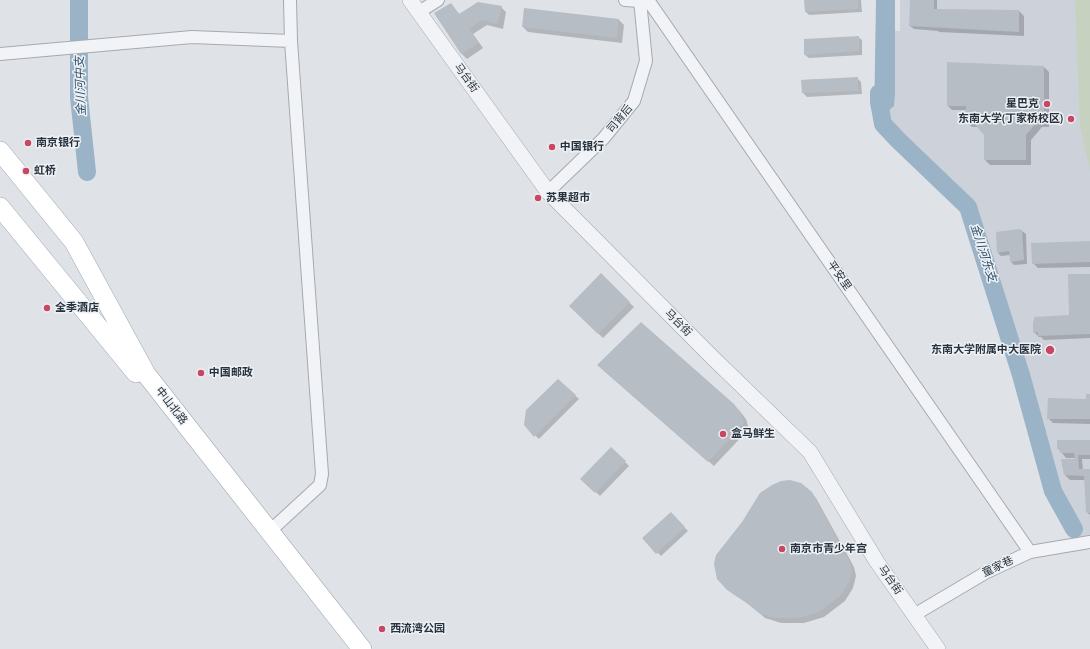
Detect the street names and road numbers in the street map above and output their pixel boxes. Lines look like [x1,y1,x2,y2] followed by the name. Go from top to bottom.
[451,61,481,95] street label: 马台街
[604,102,636,136] street label: 司背后
[824,259,854,293] street label: 平安里
[662,307,694,339] street label: 马台街
[152,385,190,427] street label: 中山北路
[980,554,1016,580] street label: 童家巷
[875,563,905,597] street label: 马台街

